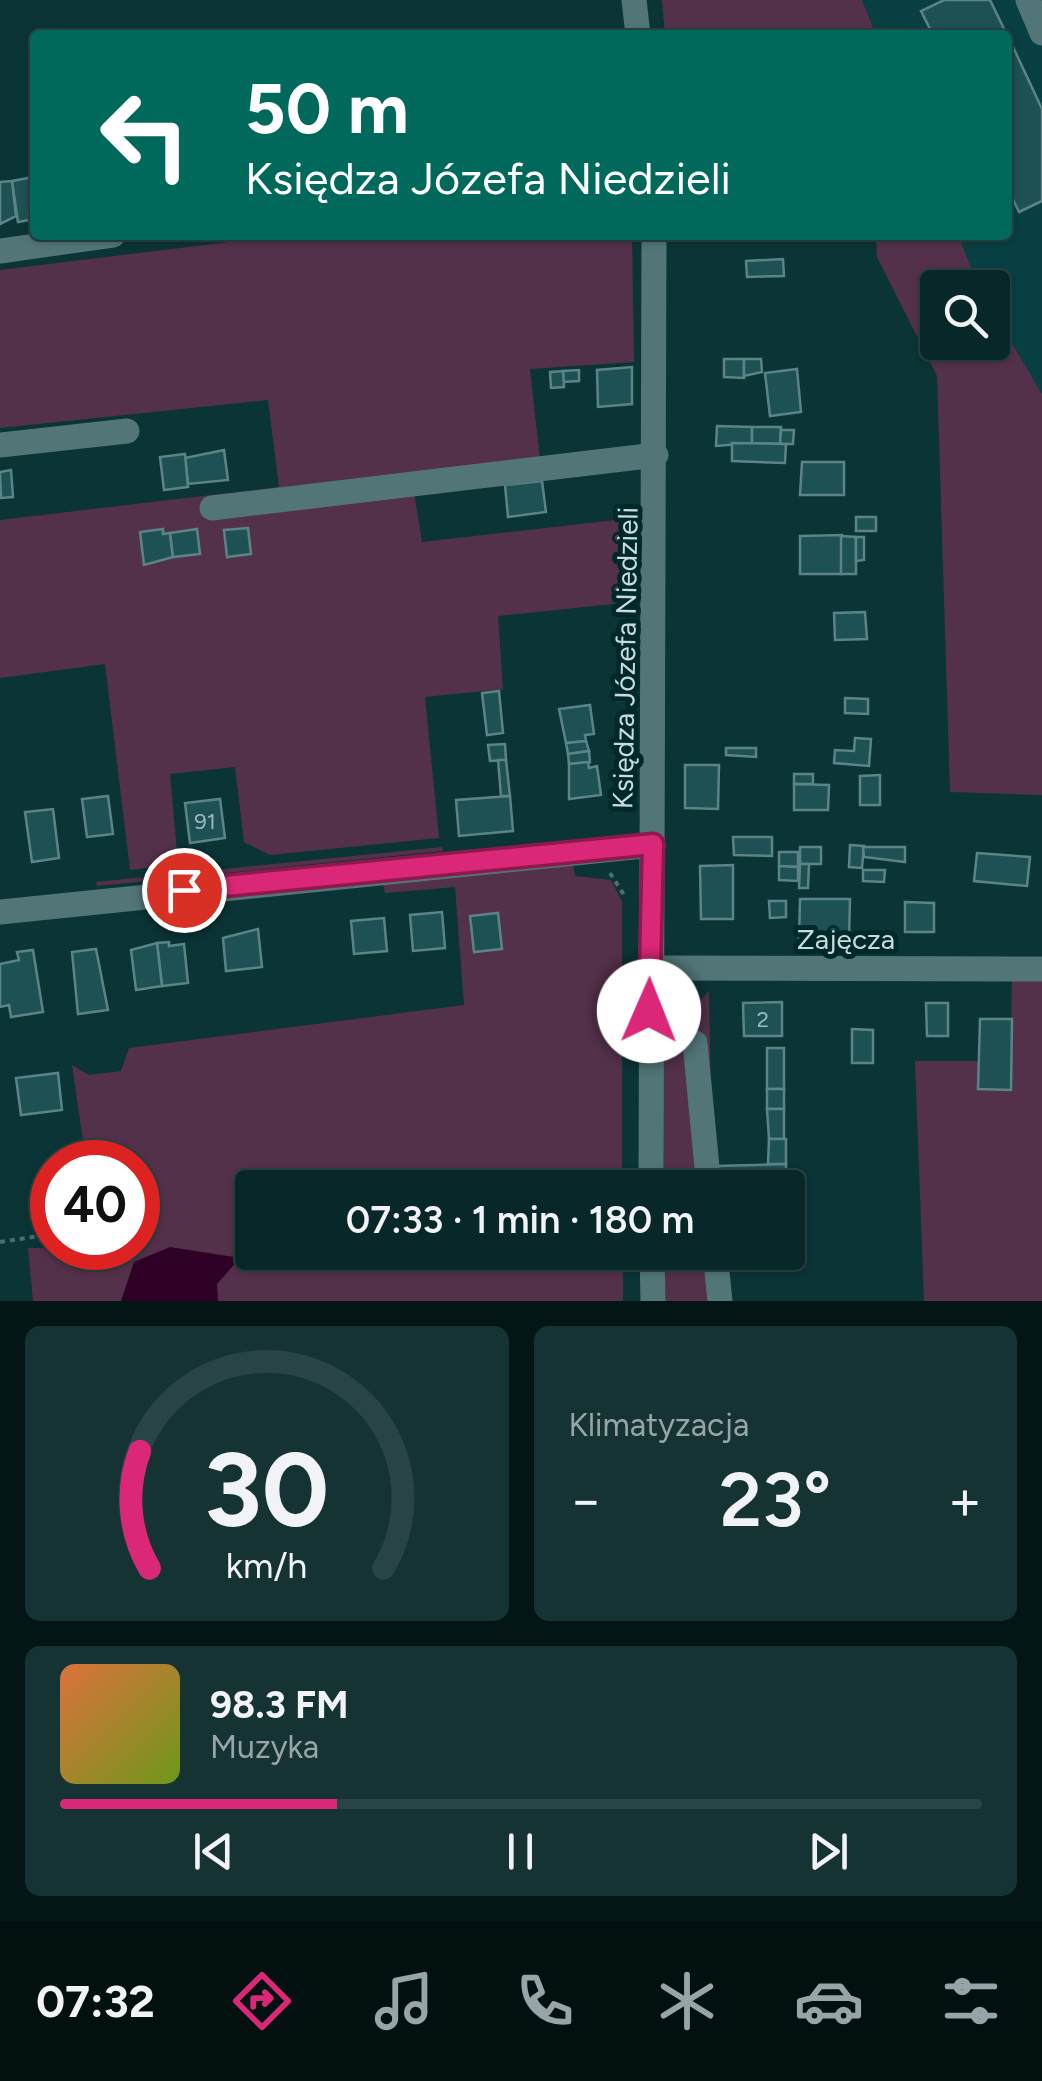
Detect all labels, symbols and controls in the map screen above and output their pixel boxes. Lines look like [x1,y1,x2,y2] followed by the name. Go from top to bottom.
[245,66,409,151] text: 50 m
[80,70,210,200] icon: left
[245,151,731,205] text: Księdza Józefa Niedzieli
[920,270,1010,360] map controls
[920,270,1010,360] button: search
[605,507,645,809] street label: Księdza Józefa Niedzieli
[194,808,216,835] house number: 91
[142,848,227,933] pin
[157,863,212,918] icon: arrive
[797,922,895,956] street label: Zajęcza
[597,959,701,1063] position arrow
[757,1006,769,1033] house number: 2
[30,1140,160,1270] speed limit sign: 40
[346,1197,694,1243] text: 07:33 · 1 min · 180 m
[569,1406,749,1444] text: Klimatyzacja
[204,1427,329,1552] text: 30
[719,1455,831,1545] text: 23°
[569,1467,603,1533] text: −
[948,1467,982,1533] text: +
[226,1544,308,1587] text: km/h
[210,1682,349,1728] text: 98.3 FM
[210,1728,319,1766] text: Muzyka
[186,1824,241,1879] icon: previous
[493,1824,548,1879] icon: pause
[801,1824,856,1879] icon: next
[227,1966,297,2036] icon: directions
[369,1966,439,2036] icon: music
[510,1966,580,2036] icon: phone
[652,1966,722,2036] icon: climate
[794,1966,864,2036] icon: car
[936,1966,1006,2036] icon: filters
[36,1974,155,2028] text: 07:32

